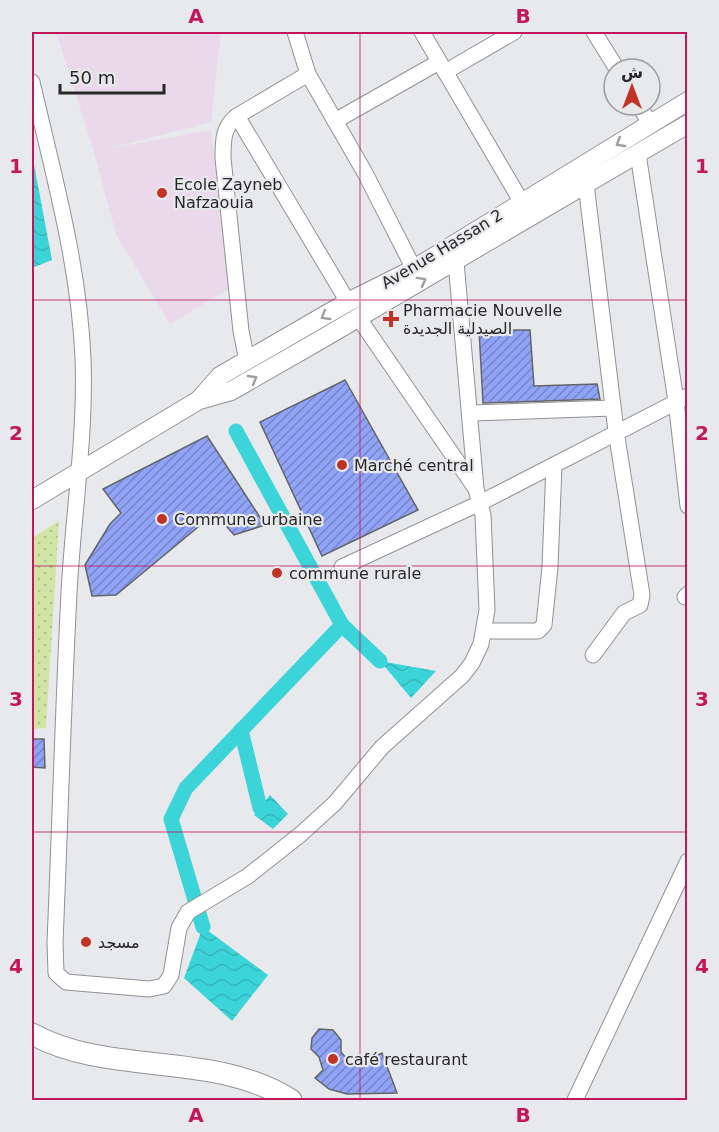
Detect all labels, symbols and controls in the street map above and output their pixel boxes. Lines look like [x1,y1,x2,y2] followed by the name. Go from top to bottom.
[188,4,204,28] text: A
[515,4,531,28] text: B
[60,57,164,95] scale bar
[602,57,662,117] north arrow
[621,63,643,82] text: ش
[69,67,115,88] text: 50 m
[616,135,626,147] one-way arrow
[9,154,23,178] text: 1
[695,154,709,178] text: 1
[174,175,282,212] place label: Ecole Zayneb Nafzaouia
[155,186,169,200] marker: Ecole Zayneb Nafzaouia
[378,205,506,293] street label: Avenue Hassan 2
[416,277,426,288] one-way arrow
[403,301,562,338] place label: Pharmacie Nouvelle الصيدلية الجديدة
[321,308,331,320] one-way arrow
[384,312,398,326] marker: Pharmacie Nouvelle الصيدلية الجديدة
[247,374,257,386] one-way arrow
[9,421,23,445] text: 2
[695,421,709,445] text: 2
[354,456,474,475] place label: Marché central
[335,458,349,472] marker: Marché central
[174,510,322,529] place label: Commune urbaine
[155,512,169,526] marker: Commune urbaine
[289,564,421,583] place label: commune rurale
[270,566,284,580] marker: commune rurale
[9,687,23,711] text: 3
[695,687,709,711] text: 3
[98,933,140,952] place label: مسجد
[79,935,93,949] marker: مسجد
[9,954,23,978] text: 4
[695,954,709,978] text: 4
[345,1050,468,1069] place label: café restaurant
[326,1052,340,1066] marker: café restaurant
[188,1103,204,1127] text: A
[515,1103,531,1127] text: B

